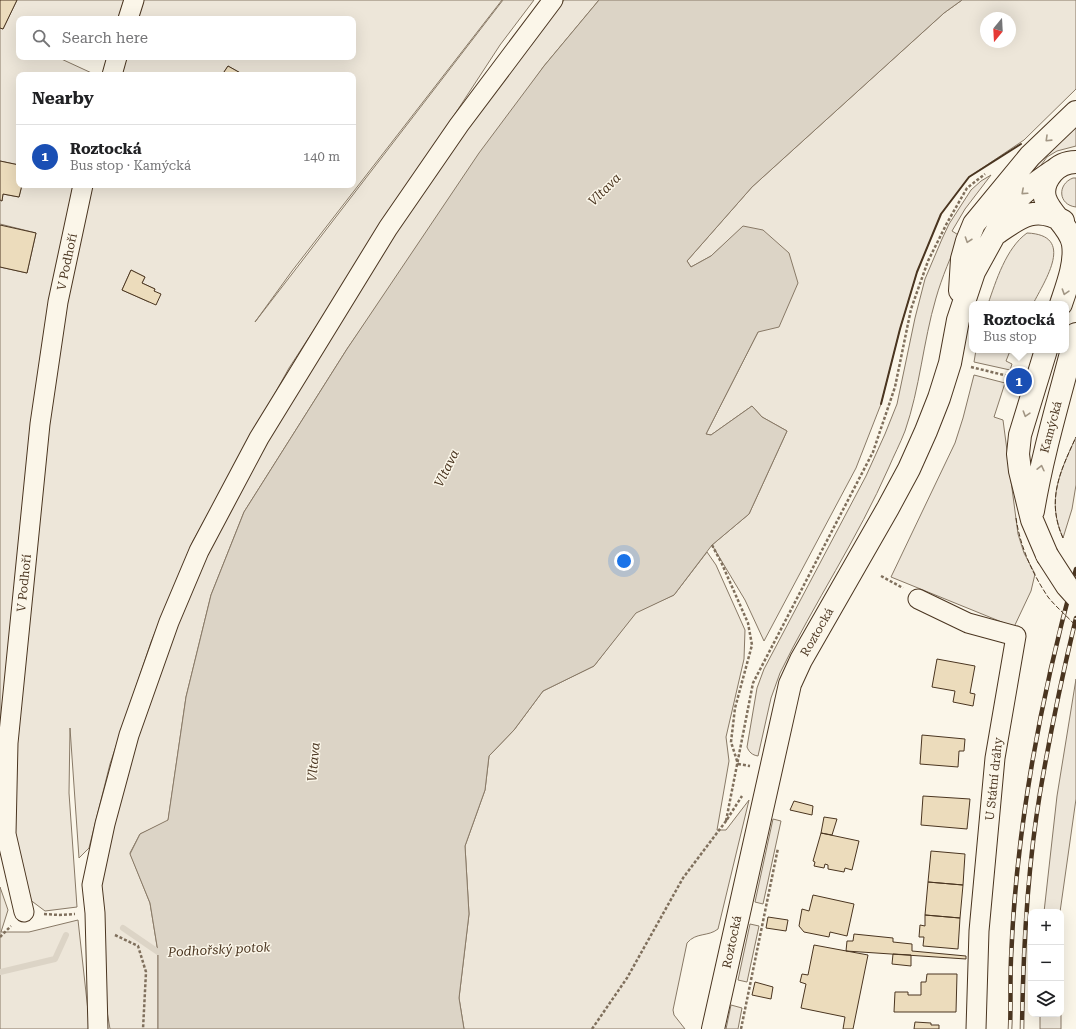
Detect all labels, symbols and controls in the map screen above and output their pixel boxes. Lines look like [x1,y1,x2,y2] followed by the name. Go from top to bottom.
[980,12,1016,48] north arrow
[16,16,356,60] search box
[30,27,52,49] icon: search
[62,29,148,47] text: Search here
[32,88,94,108] text: Nearby
[1045,134,1053,142] one-way arrow
[70,140,142,158] text: Roztocká
[41,149,49,164] text: 1
[303,149,340,164] text: 140 m
[70,158,191,173] text: Bus stop · Kamýcká
[585,170,624,209] water label: Vltava
[1021,187,1029,194] one-way arrow
[54,232,80,292] street label: V Podhoří
[964,237,972,244] one-way arrow
[1061,288,1070,295] one-way arrow
[969,301,1069,353] popup
[983,311,1055,329] text: Roztocká
[983,329,1037,344] text: Bus stop
[1006,366,1032,396] pin: 1
[1037,399,1065,454] street label: Kamýcká
[1022,410,1031,417] one-way arrow
[431,447,462,489] water label: Vltava
[1036,465,1044,471] one-way arrow
[614,551,634,571] your location
[14,553,34,612] street label: V Podhoří
[798,605,837,659] street label: Roztocká
[983,736,1005,821] street label: U Státní dráhy
[304,742,323,782] water label: Vltava
[1028,909,1064,1017] map controls
[1028,909,1064,945] button: +
[720,914,745,970] street label: Roztocká
[166,939,272,960] water label: Podhořský potok
[1028,945,1064,981] button: −
[1028,981,1064,1017] button: layers

